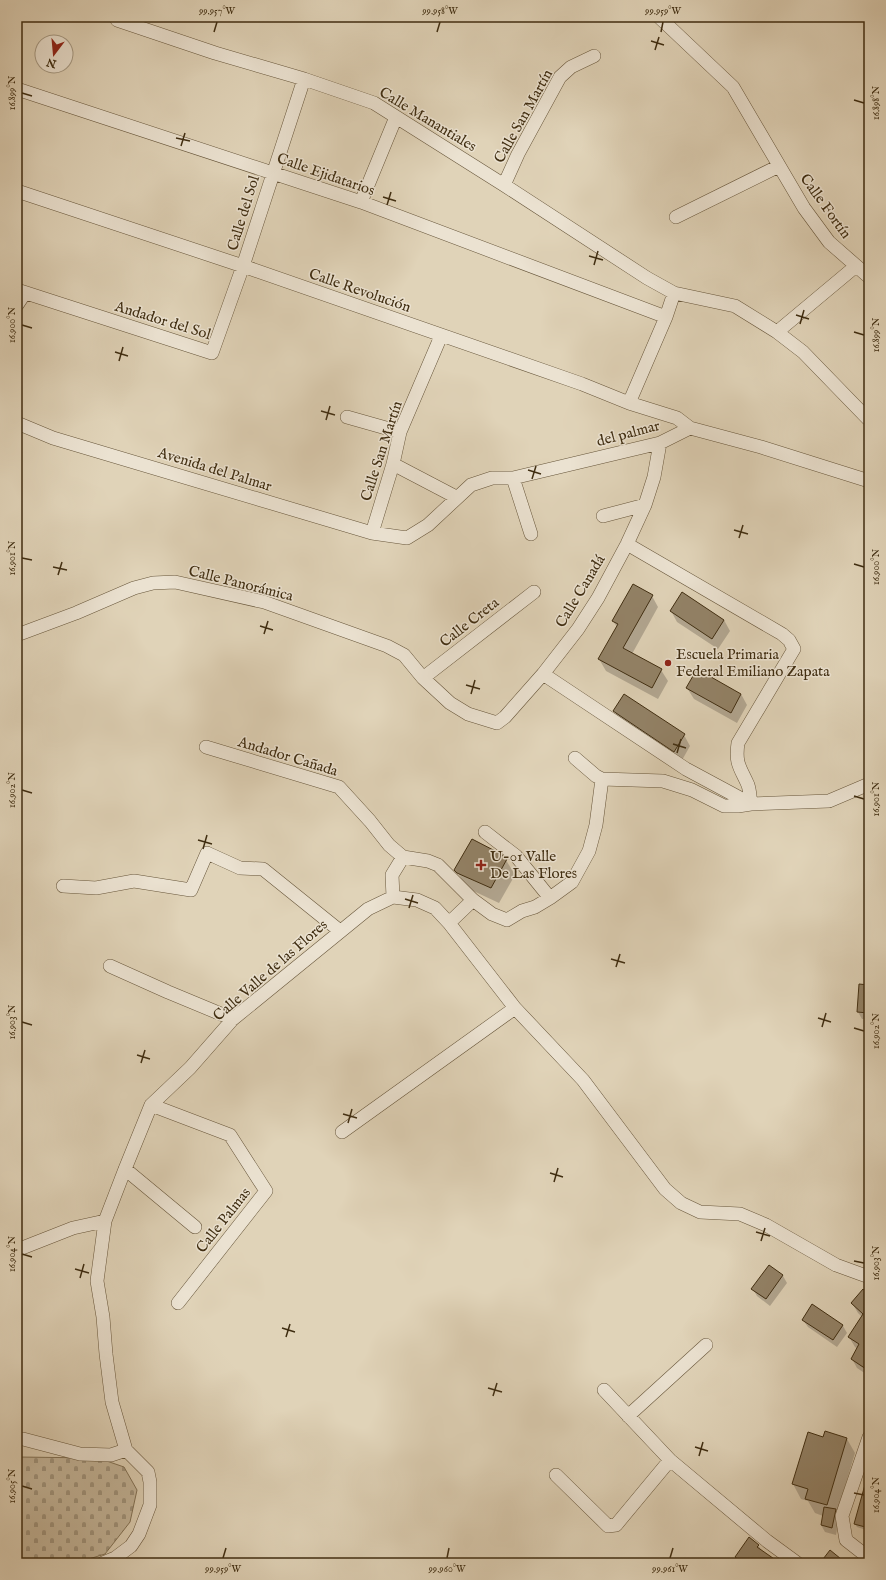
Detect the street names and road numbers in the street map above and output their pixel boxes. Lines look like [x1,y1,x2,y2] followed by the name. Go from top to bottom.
[490,66,557,166] street label: Calle San Martín
[376,83,480,156] street label: Calle Manantiales
[274,149,377,200] street label: Calle Ejidatarios
[796,170,856,242] street label: Calle Fortín
[223,172,264,253] street label: Calle del Sol
[306,264,413,317] street label: Calle Revolución
[112,297,214,344] street label: Andador del Sol
[356,399,407,504] street label: Calle San Martín
[594,416,662,451] street label: del palmar
[155,443,275,496] street label: Avenida del Palmar
[551,551,610,631] street label: Calle Canadá
[187,561,296,606] street label: Calle Panorámica
[436,593,503,651] street label: Calle Creta
[235,732,341,781] street label: Andador Cañada
[209,915,332,1025] street label: Calle Valle de las Flores
[192,1184,255,1257] street label: Calle Palmas

